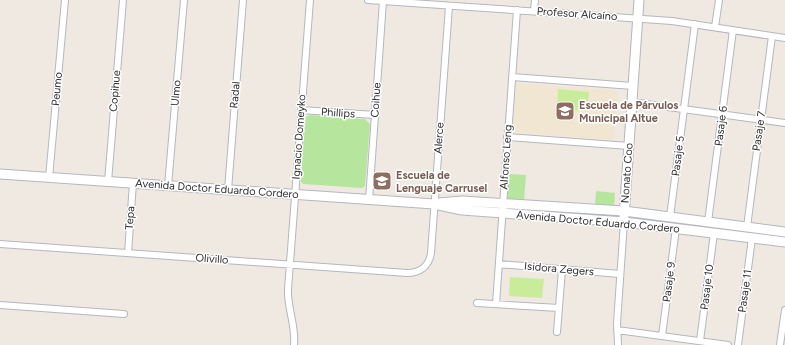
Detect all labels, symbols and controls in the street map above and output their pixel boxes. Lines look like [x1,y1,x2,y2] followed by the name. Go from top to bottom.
[536,5,618,23] street label: Profesor Alcaíno
[107,70,123,112] street label: Copihue
[49,71,65,107] street label: Peumo
[168,80,184,106] street label: Ulmo
[227,81,243,109] street label: Radal
[368,82,384,118] street label: Coihue
[290,94,308,180] street label: Ignacio Domeyko
[579,99,678,125] place label: Escuela de Párvulos Municipal Altue
[554,100,576,122] school or university icon: Escuela de Párvulos Municipal Altue
[321,105,355,121] street label: Phillips
[712,105,730,147] street label: Pasaje 6
[750,110,768,152] street label: Pasaje 7
[431,122,447,154] street label: Alerce
[497,124,515,190] street label: Alfonso Leng
[669,135,687,177] street label: Pasaje 5
[618,142,636,204] street label: Nonato Coo
[396,169,488,195] place label: Escuela de Lenguaje Carrusel
[371,170,393,192] school or university icon: Escuela de Lenguaje Carrusel
[135,177,299,201] street label: Avenida Doctor Eduardo Cordero
[123,206,137,230] street label: Tepa
[516,208,680,236] street label: Avenida Doctor Eduardo Cordero
[195,251,229,267] street label: Olivillo
[524,259,594,279] street label: Isidora Zegers
[660,261,678,303] street label: Pasaje 9
[698,263,716,311] street label: Pasaje 10
[736,269,754,313] street label: Pasaje 11

